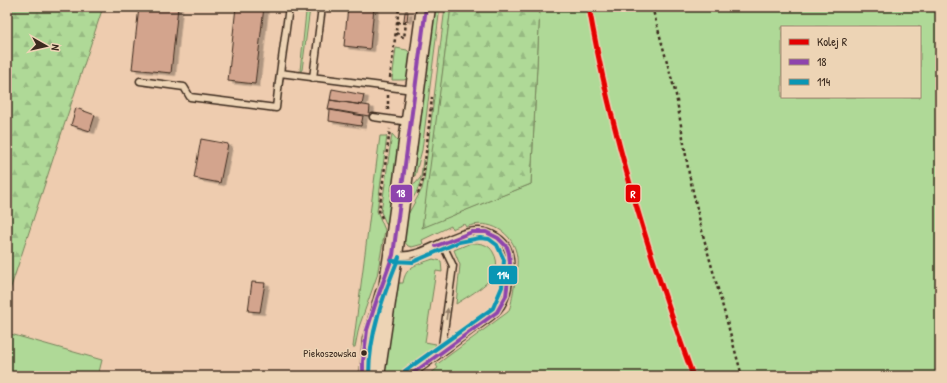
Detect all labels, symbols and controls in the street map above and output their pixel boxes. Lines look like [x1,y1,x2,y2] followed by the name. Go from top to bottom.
[26,26,66,66] north arrow
[781,26,921,98] legend
[817,33,848,50] text: Kolej R
[49,44,63,51] text: N
[817,53,827,70] text: 18
[817,73,831,90] text: 114
[390,184,413,203] line badge: 18
[625,184,641,203] line badge: R
[397,186,406,200] text: 18
[631,187,636,201] text: R
[488,265,518,285] line badge: 114
[497,268,509,282] text: 114
[444,308,450,320] one-way arrow
[303,346,357,360] place label: Piekoszowska
[359,348,369,358] marker: Piekoszowska

